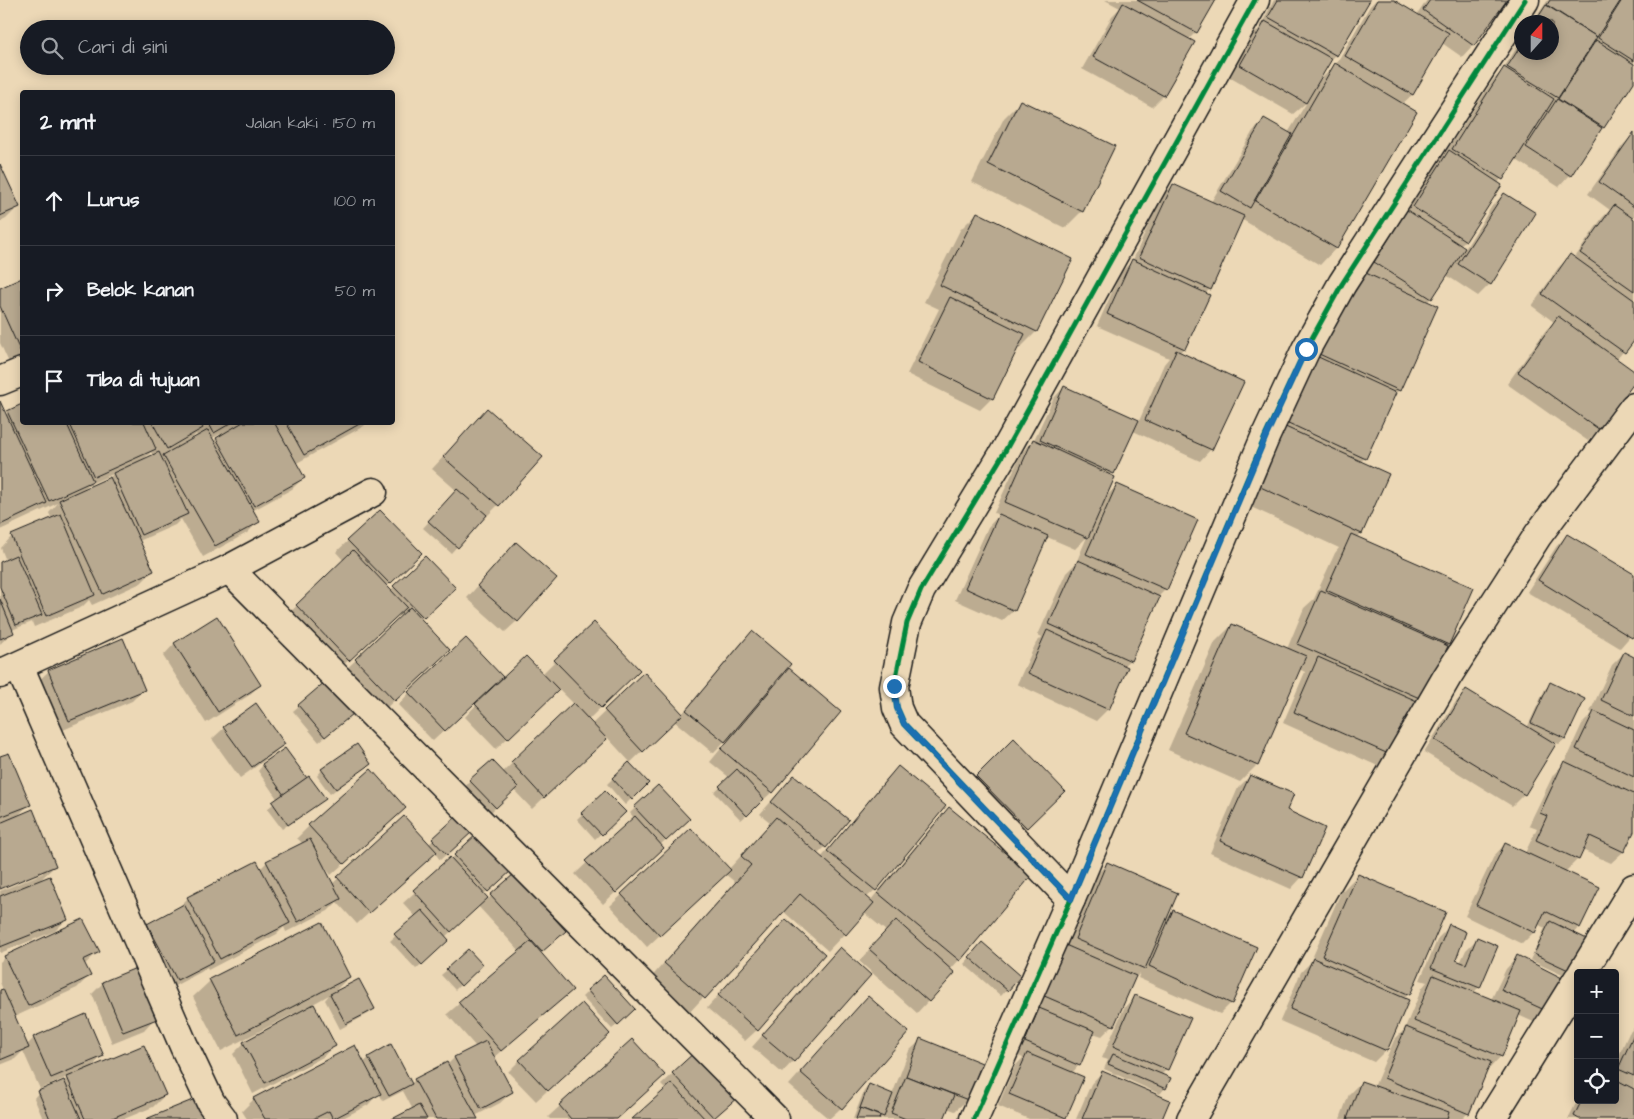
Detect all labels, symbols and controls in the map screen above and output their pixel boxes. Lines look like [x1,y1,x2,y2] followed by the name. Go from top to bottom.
[1514,15,1559,60] north arrow
[20,20,395,75] search box
[38,34,66,62] icon: search
[78,34,167,61] text: Cari di sini
[40,108,96,137] text: 2 mnt
[246,112,375,134] text: Jalan kaki · 150 m
[40,187,68,215] icon: ahead
[87,187,139,214] text: Lurus
[334,190,375,212] text: 100 m
[40,277,68,305] icon: right
[87,277,194,304] text: Belok kanan
[335,280,375,302] text: 50 m
[1295,338,1318,361] route start
[40,367,68,395] icon: arrive
[87,367,199,394] text: Tiba di tujuan
[883,675,906,698] route end
[1574,969,1619,1104] map controls
[1574,969,1619,1014] button: +
[1574,1014,1619,1059] button: −
[1574,1059,1619,1104] button: locate

